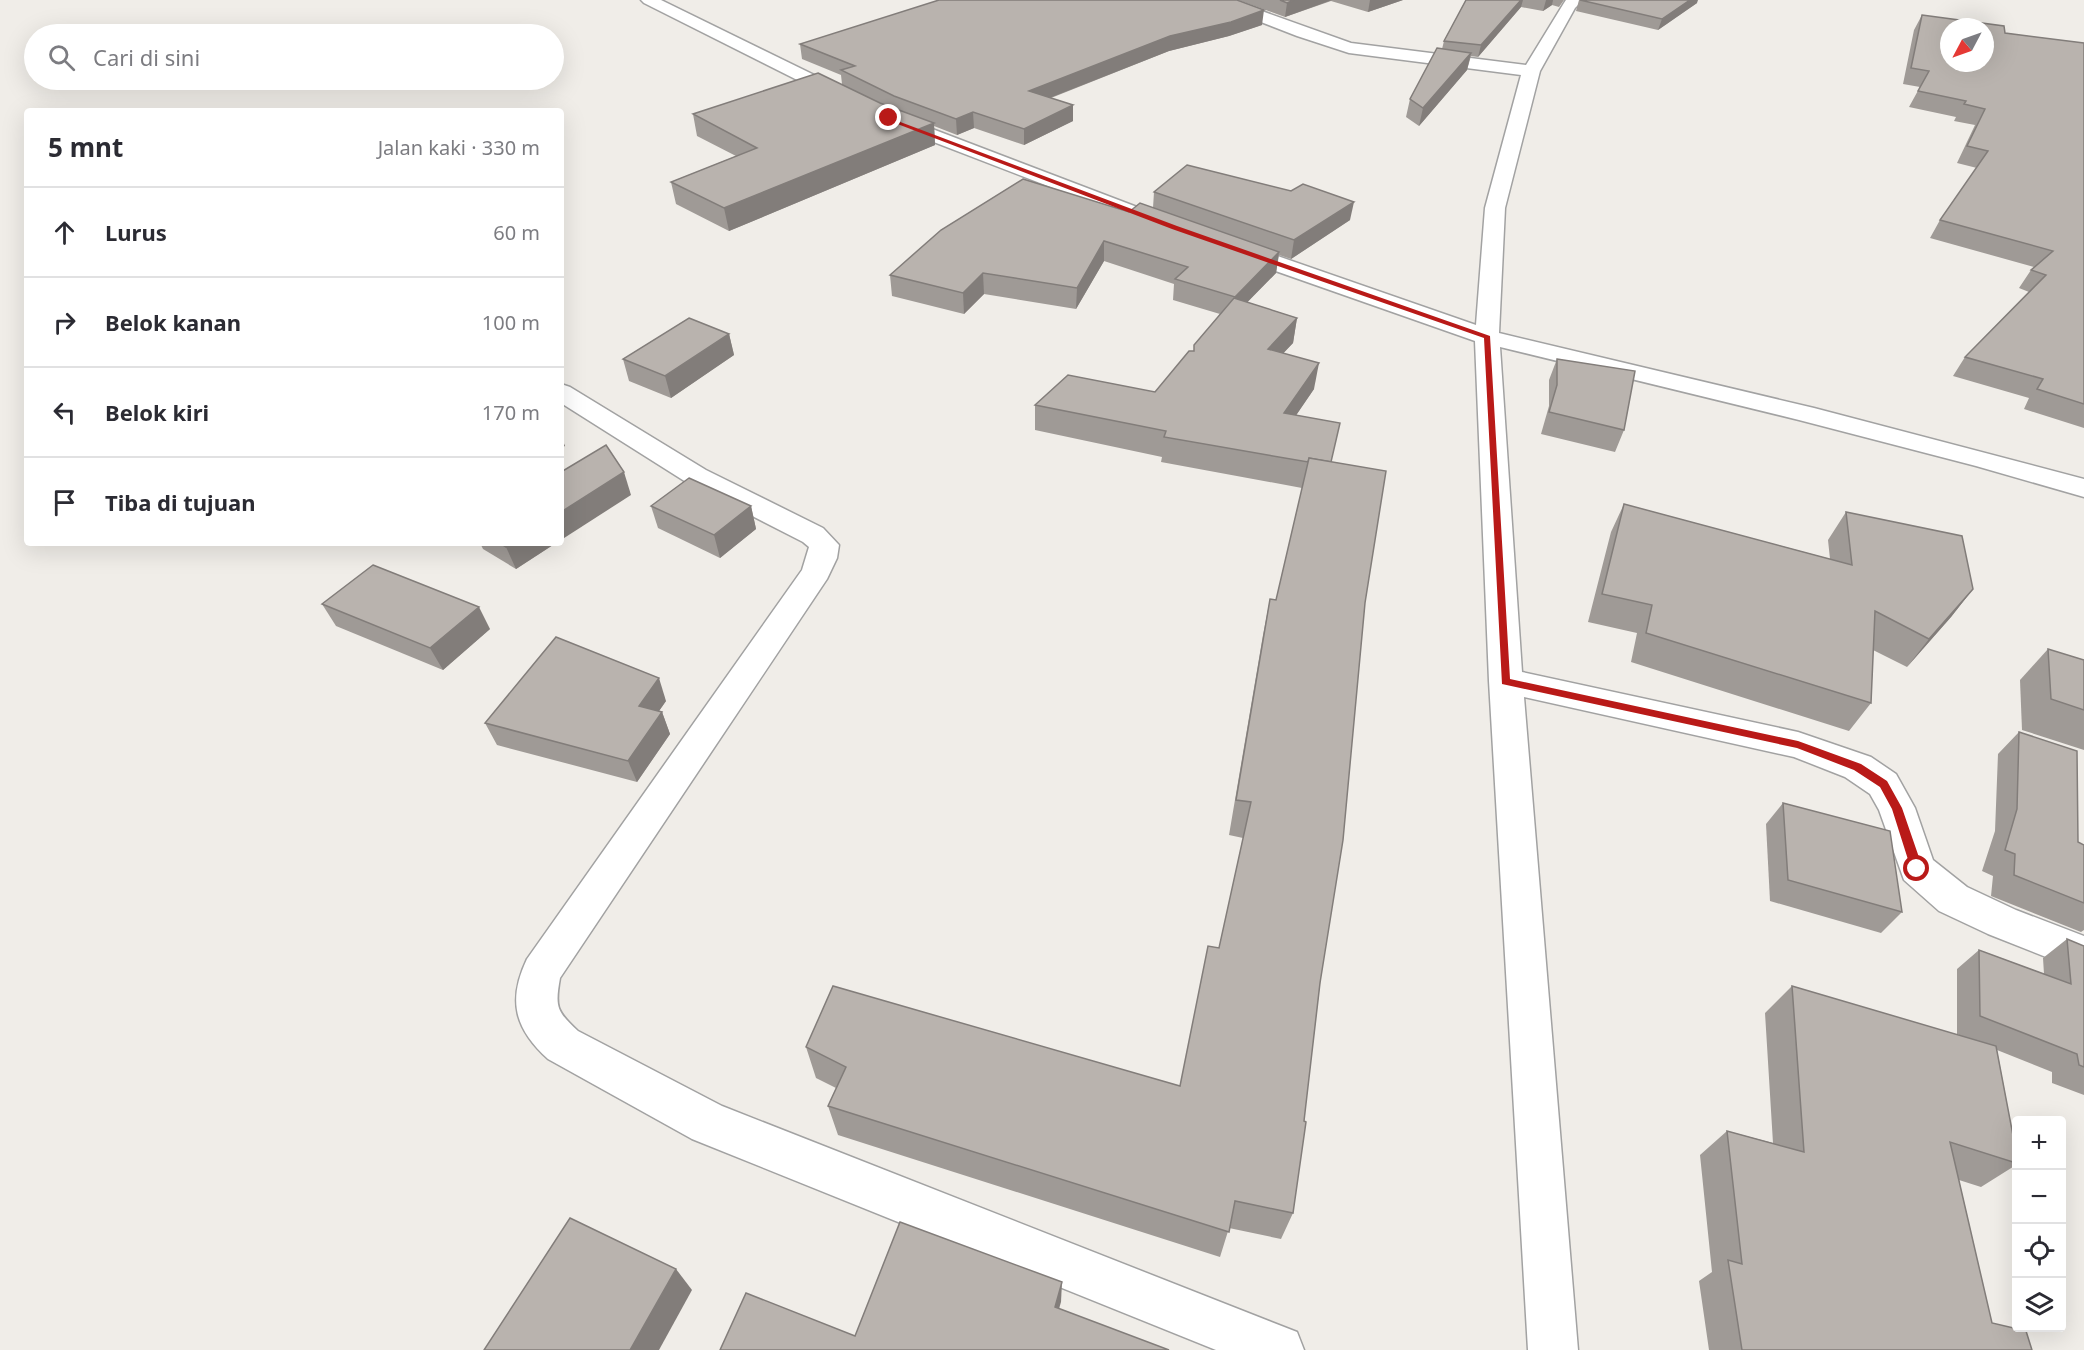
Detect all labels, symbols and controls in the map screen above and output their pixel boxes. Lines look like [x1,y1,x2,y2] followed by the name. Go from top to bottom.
[1940,18,1994,72] north arrow
[24,24,564,90] search box
[45,41,78,74] icon: search
[93,42,200,72] text: Cari di sini
[875,104,901,130] route end
[48,129,123,165] text: 5 mnt
[378,134,540,161] text: Jalan kaki · 330 m
[48,216,81,249] icon: ahead
[105,217,167,247] text: Lurus
[493,219,540,246] text: 60 m
[48,306,81,339] icon: right
[105,307,241,337] text: Belok kanan
[482,309,540,336] text: 100 m
[48,396,81,429] icon: left
[105,397,209,427] text: Belok kiri
[482,399,540,426] text: 170 m
[48,486,81,519] icon: arrive
[105,487,255,517] text: Tiba di tujuan
[1903,855,1929,881] route start
[2012,1116,2066,1332] map controls
[2012,1116,2066,1170] button: +
[2012,1170,2066,1224] button: −
[2012,1224,2066,1278] button: locate
[2012,1278,2066,1332] button: layers

